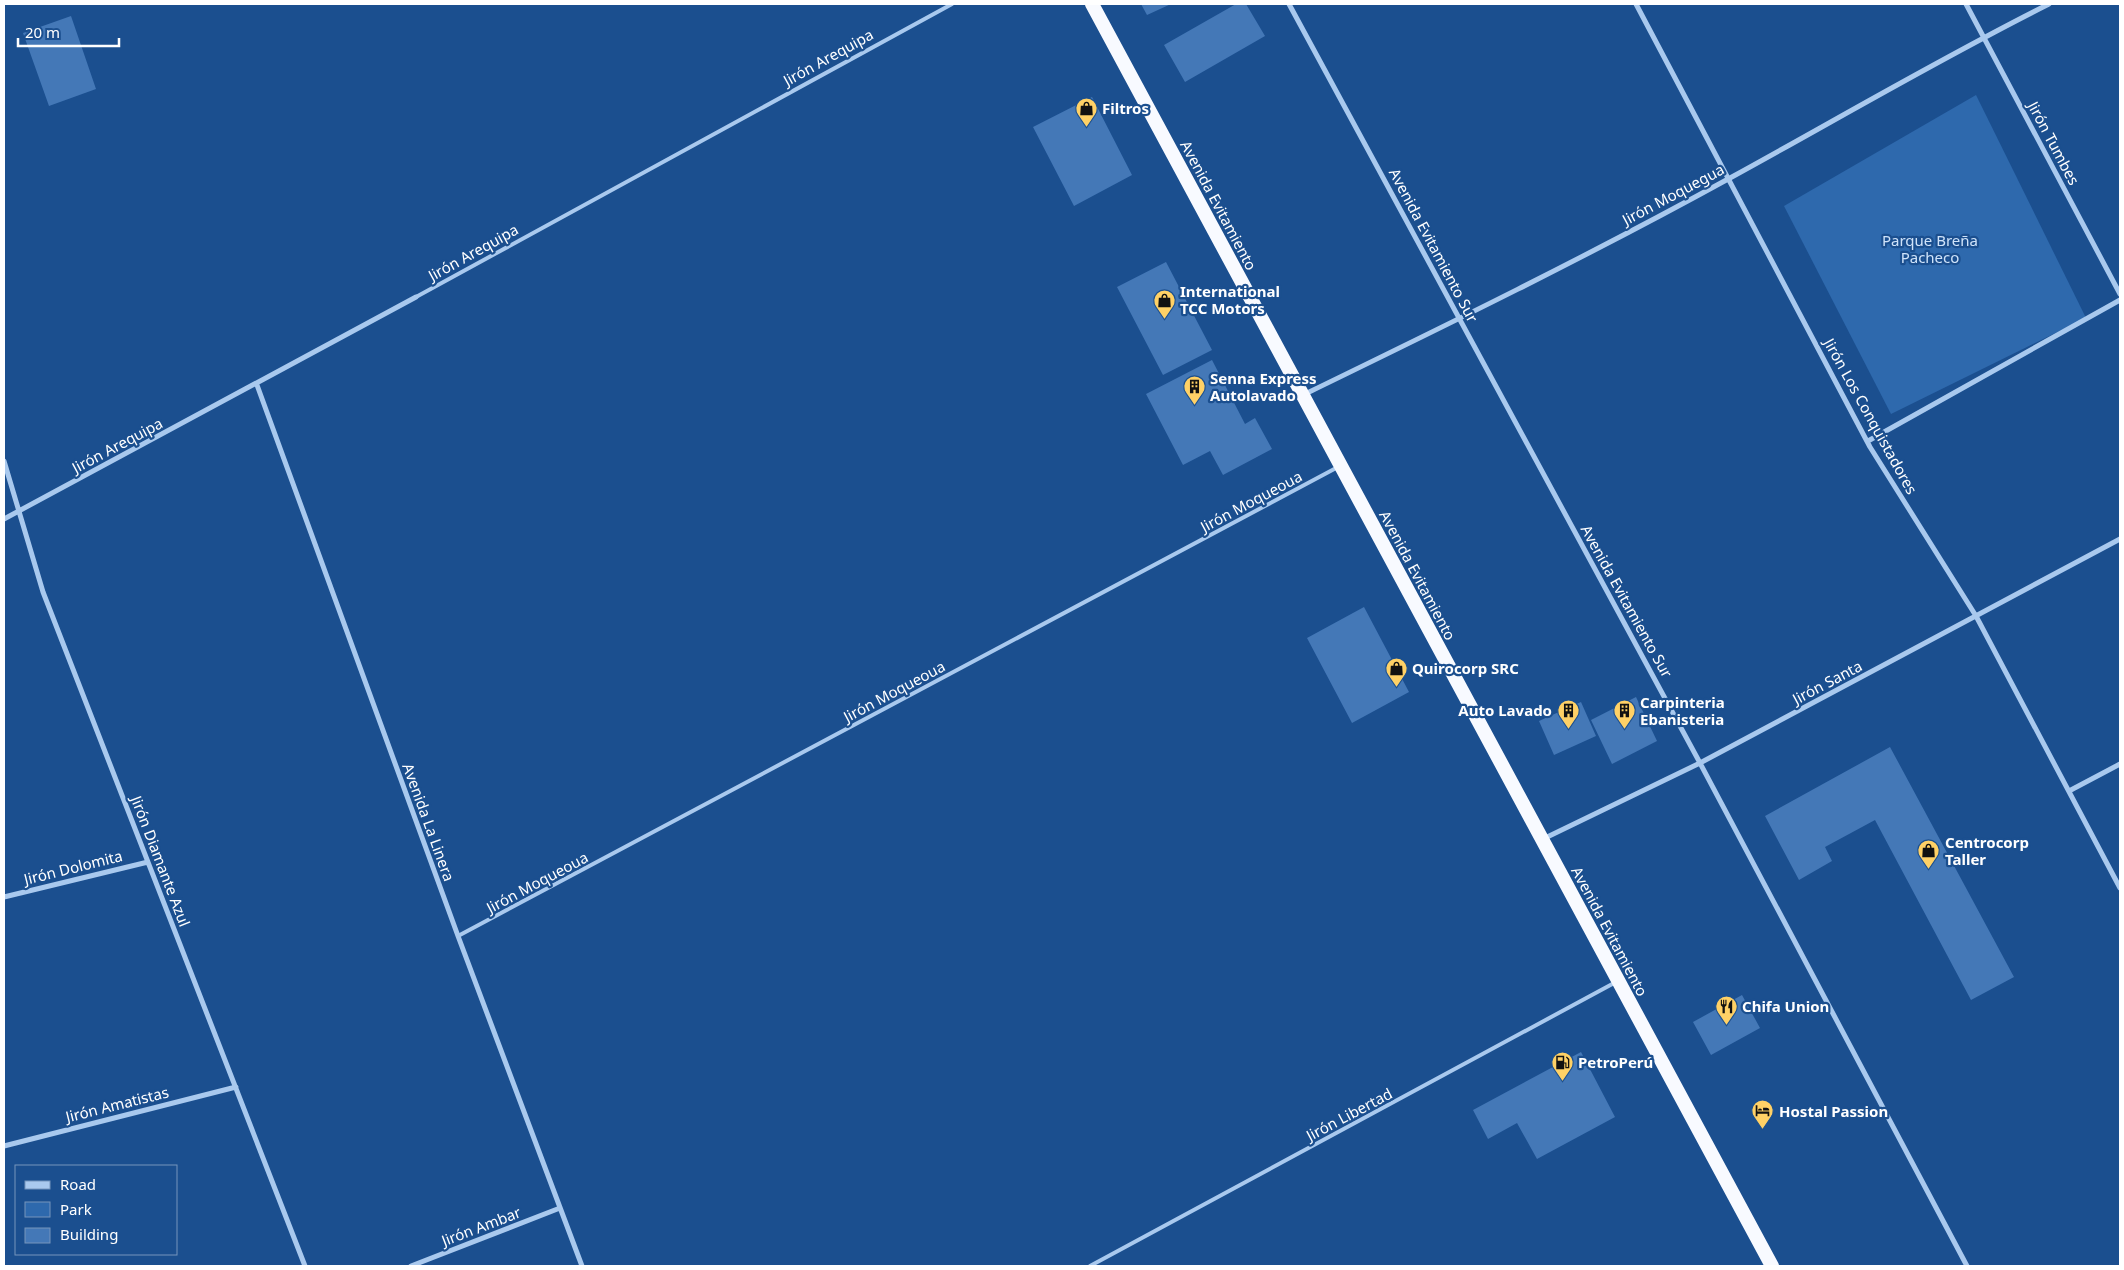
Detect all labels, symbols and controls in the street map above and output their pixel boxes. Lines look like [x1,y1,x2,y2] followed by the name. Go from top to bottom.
[18,15,119,47] scale bar
[25,22,60,42] text: 20 m
[778,24,877,91] street label: Jirón Arequipa
[1074,96,1098,127] shop icon: Filtros
[2023,96,2084,188] street label: Jirón Tumbes
[1102,98,1149,118] place label: Filtros
[1176,137,1262,273] street label: Avenida Evitamiento
[1617,159,1727,230] street label: Jirón Moquegua
[1385,164,1483,326] street label: Avenida Evitamiento Sur
[423,219,522,286] street label: Jirón Arequipa
[1882,230,1978,267] park label: Parque Breña Pacheco
[1180,281,1280,318] place label: International TCC Motors
[1152,288,1176,319] shop icon: International TCC Motors
[1819,333,1922,497] street label: Jirón Los Conquistadores
[1210,368,1317,405] place label: Senna Express Autolavado
[1182,375,1206,406] building icon: Senna Express Autolavado
[66,413,166,478] street label: Jirón Arequipa
[1195,466,1305,537] street label: Jirón Moqueoua
[1375,507,1461,643] street label: Avenida Evitamiento
[1577,521,1677,681] street label: Avenida Evitamiento Sur
[1787,655,1865,710] street label: Jirón Santa
[838,656,948,727] street label: Jirón Moqueoua
[1384,656,1408,687] shop icon: Quirocorp SRC
[1412,658,1519,678] place label: Quirocorp SRC
[1640,692,1725,729] place label: Carpinteria Ebanisteria
[1556,698,1580,729] building icon: Auto Lavado
[1612,699,1636,730] building icon: Carpinteria Ebanisteria
[1458,700,1552,720] place label: Auto Lavado
[398,760,460,884] street label: Avenida La Linera
[126,791,195,929] street label: Jirón Diamante Azul
[1945,832,2029,869] place label: Centrocorp Taller
[1917,839,1941,870] shop icon: Centrocorp Taller
[20,845,124,889] street label: Jirón Dolomita
[481,847,591,918] street label: Jirón Moqueoua
[1567,863,1653,999] street label: Avenida Evitamiento
[1714,994,1738,1025] restaurant icon: Chifa Union
[1742,996,1829,1016] place label: Chifa Union
[1550,1050,1574,1081] fuel station icon: PetroPerú
[1578,1052,1653,1072] place label: PetroPerú
[61,1082,171,1127] street label: Jirón Amatistas
[1301,1083,1396,1146] street label: Jirón Libertad
[1751,1099,1775,1130] hotel icon: Hostal Passion
[1779,1101,1888,1121] place label: Hostal Passion
[15,1165,178,1255] legend
[60,1174,96,1194] text: Road
[60,1199,92,1219] text: Park
[437,1202,524,1251] street label: Jirón Ambar
[60,1224,118,1244] text: Building

